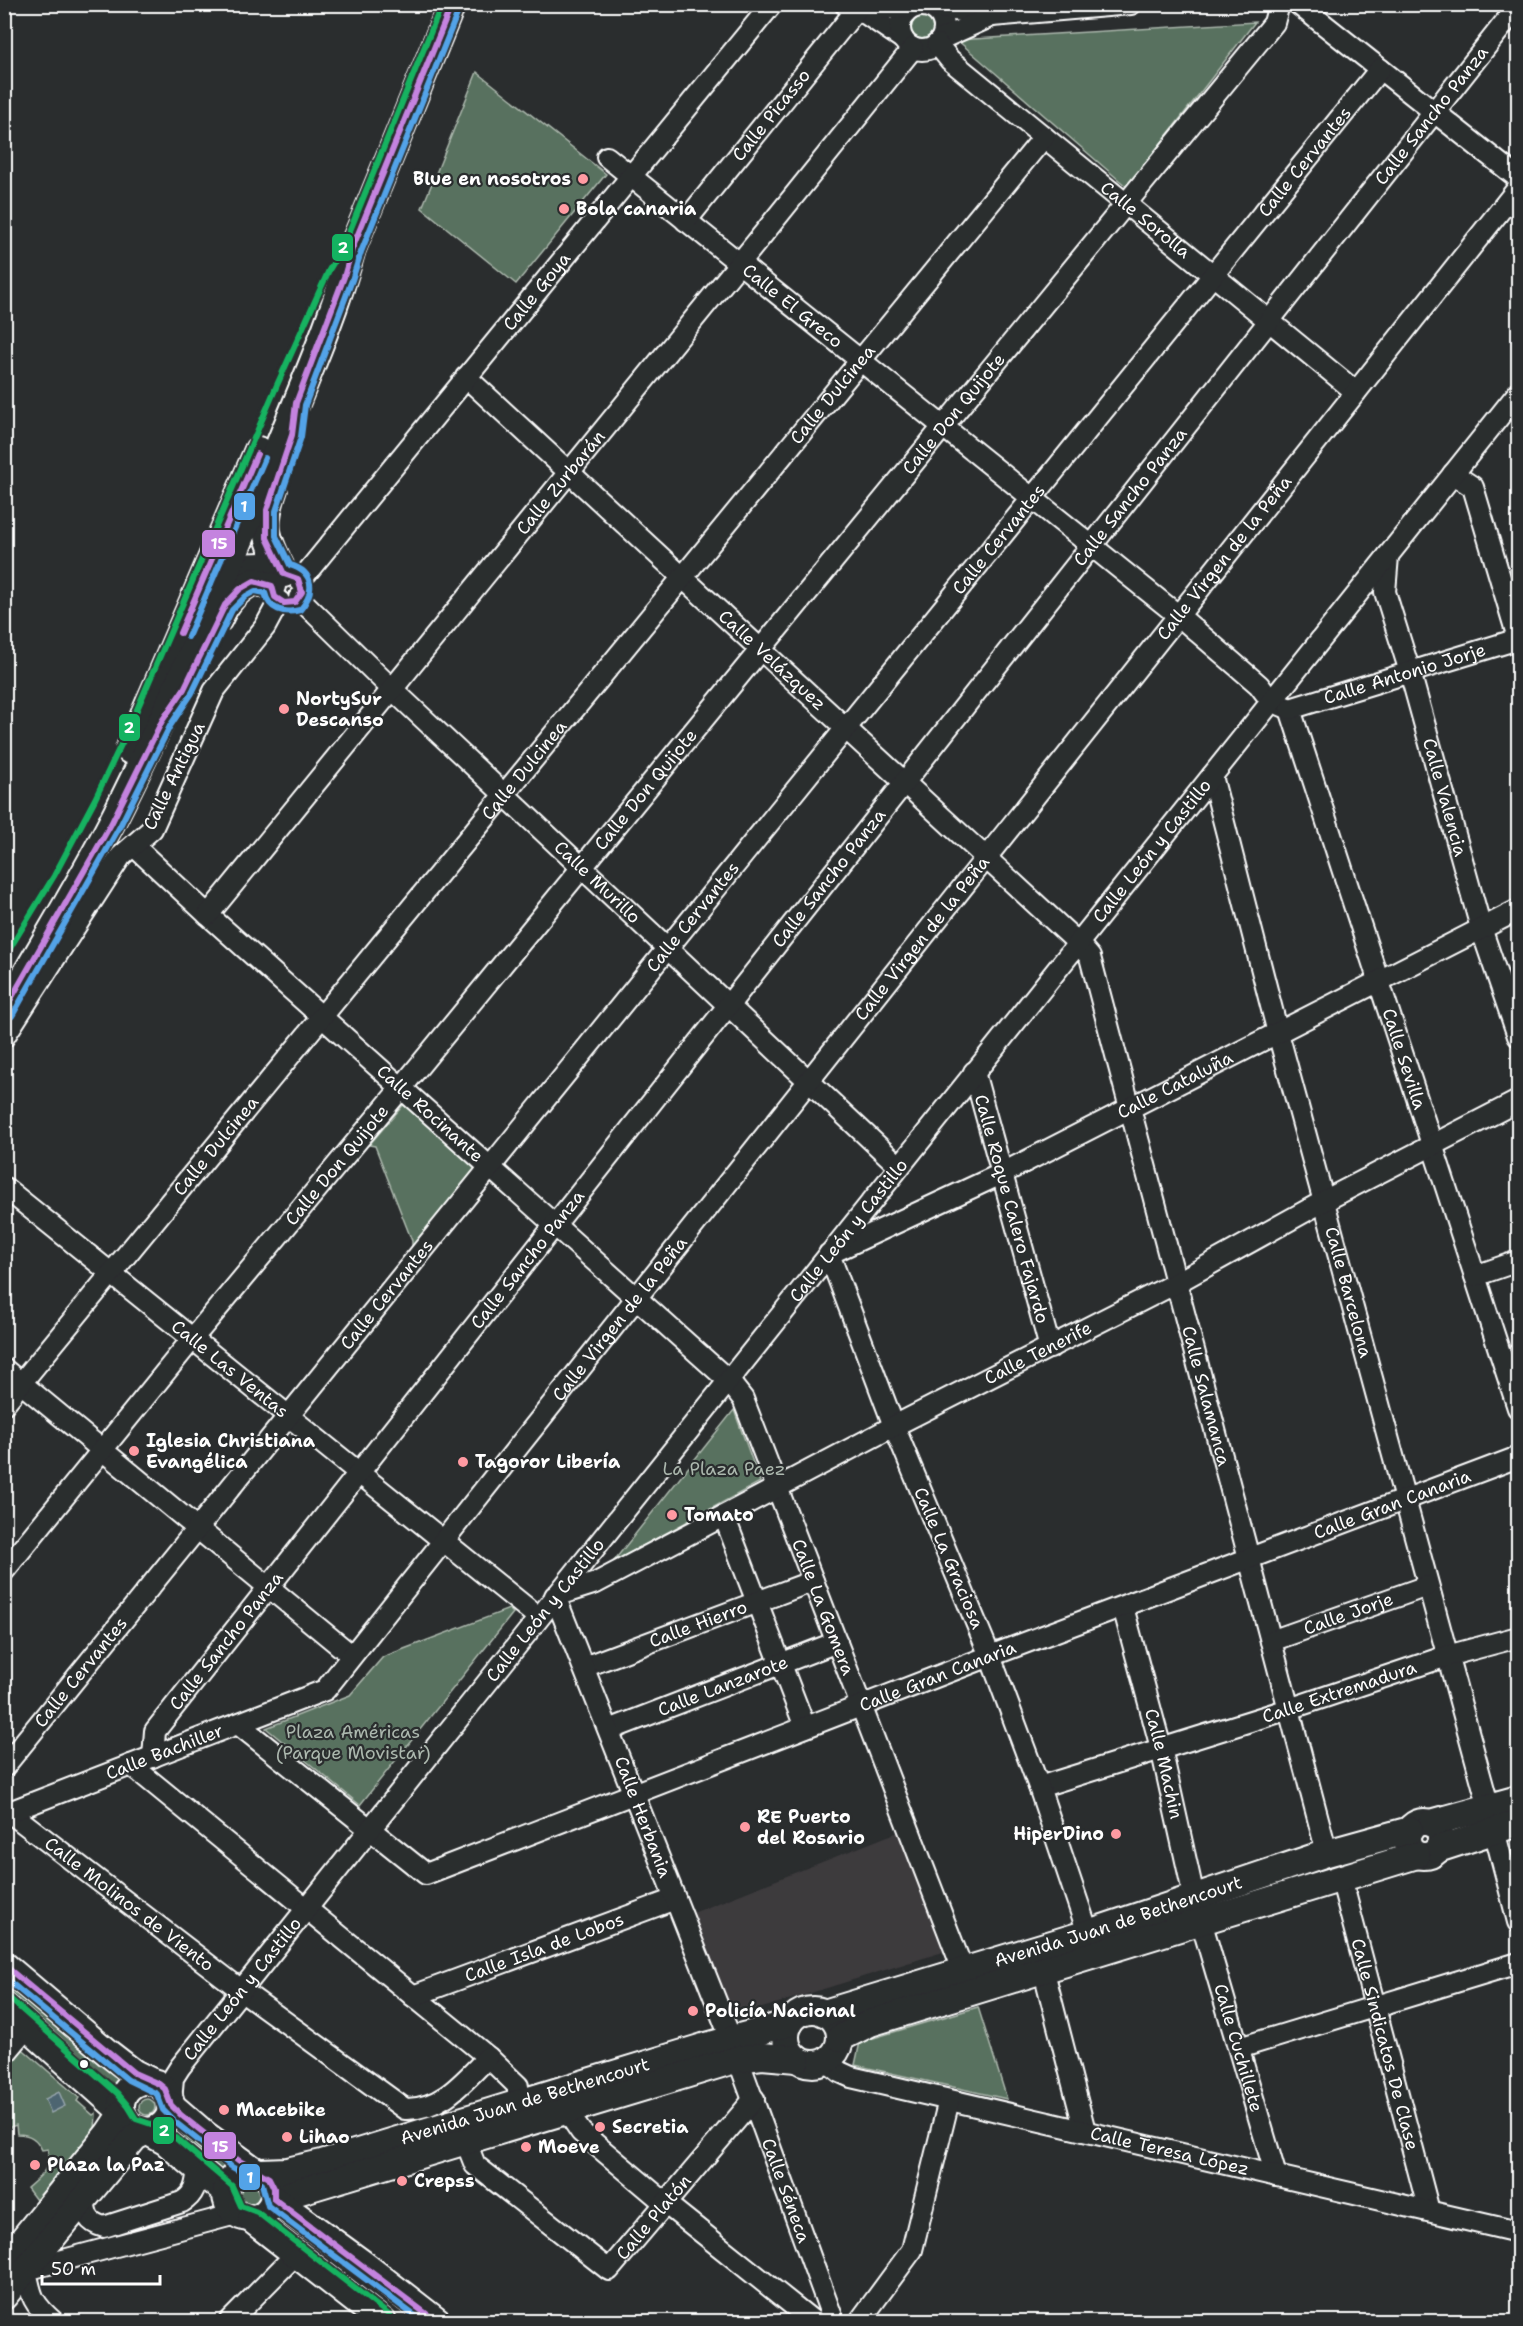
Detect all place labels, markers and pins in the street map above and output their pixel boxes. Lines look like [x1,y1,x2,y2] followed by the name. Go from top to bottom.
[413,167,571,191] place label: Blue en nosotros
[576,172,590,186] marker: Blue en nosotros
[576,197,697,221] place label: Bola canaria
[557,202,571,216] marker: Bola canaria
[296,687,384,732] place label: NortySur Descanso
[277,702,291,716] marker: NortySur Descanso
[146,1429,316,1474] place label: Iglesia Christiana Evangélica
[127,1444,141,1458] marker: Iglesia Christiana Evangélica
[475,1450,621,1474] place label: Tagoror Libería
[456,1455,470,1469] marker: Tagoror Libería
[684,1503,754,1527] place label: Tomato
[665,1508,679,1522] marker: Tomato
[757,1805,865,1850] place label: RE Puerto del Rosario
[738,1820,752,1834] marker: RE Puerto del Rosario
[1013,1822,1104,1846] place label: HiperDino
[1109,1827,1123,1841] marker: HiperDino
[705,1999,856,2023] place label: Policía Nacional
[686,2004,700,2018] marker: Policía Nacional
[78,2058,90,2070] unlabelled marker
[236,2098,326,2122] place label: Macebike
[217,2103,231,2117] marker: Macebike
[612,2115,689,2139] place label: Secretia
[593,2120,607,2134] marker: Secretia
[299,2125,350,2149] place label: Lihao
[280,2130,294,2144] marker: Lihao
[538,2135,600,2159] place label: Moeve
[519,2140,533,2154] marker: Moeve
[47,2153,165,2177] place label: Plaza la Paz
[28,2158,42,2172] marker: Plaza la Paz
[414,2169,474,2193] place label: Crepss
[395,2174,409,2188] marker: Crepss

